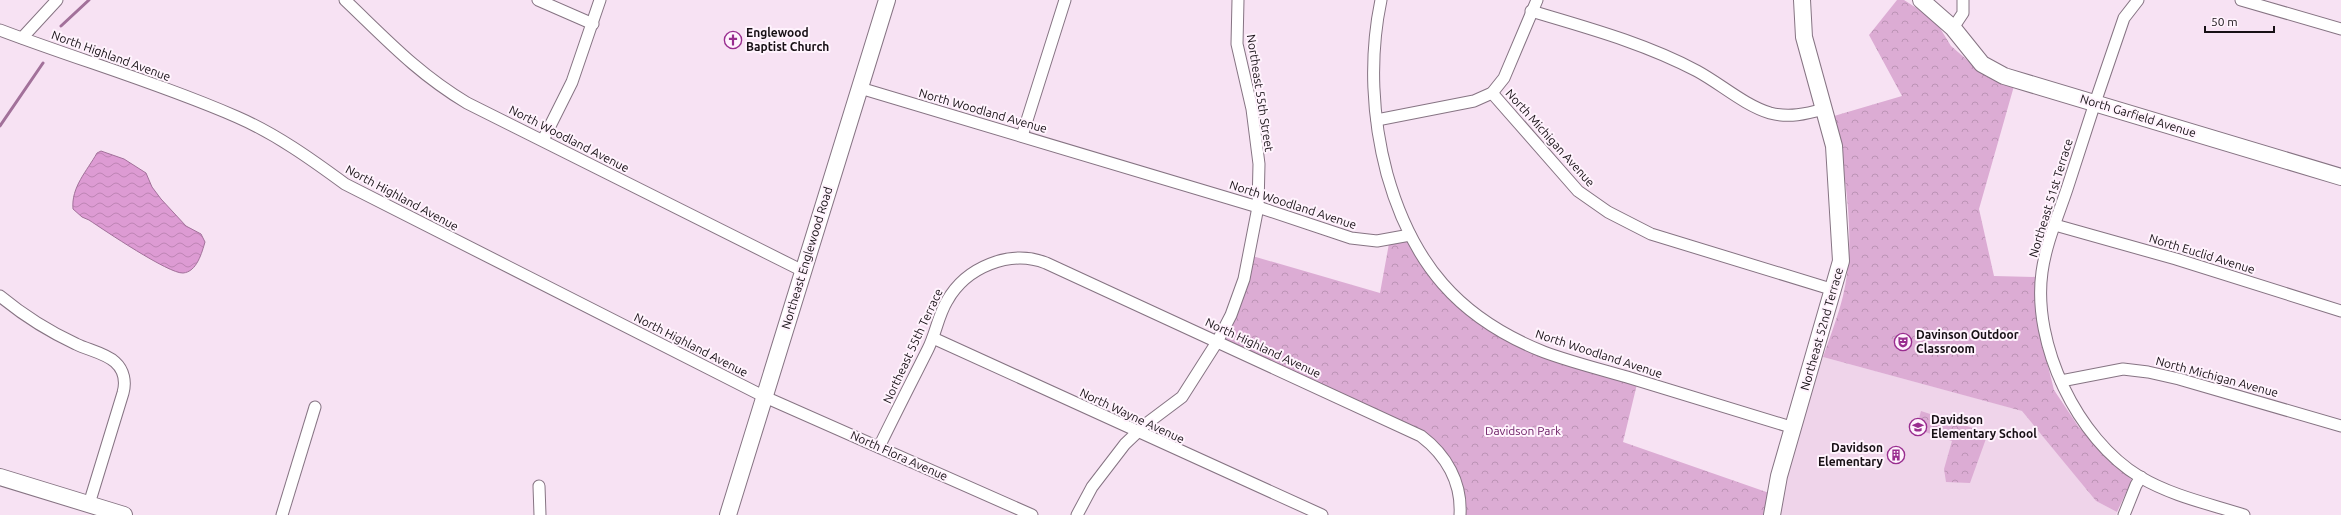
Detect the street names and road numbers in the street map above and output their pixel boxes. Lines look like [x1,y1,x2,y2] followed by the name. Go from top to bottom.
[50,28,173,83] street label: North Highland Avenue
[1245,33,1276,153] street label: Northeast 55th Street
[918,86,1049,135] street label: North Woodland Avenue
[1503,86,1597,189] street label: North Michigan Avenue
[2079,92,2198,139] street label: North Garfield Avenue
[507,103,631,174] street label: North Woodland Avenue
[2026,137,2075,259] street label: Northeast 51st Terrace
[344,162,461,233] street label: North Highland Avenue
[1228,178,1358,231] street label: North Woodland Avenue
[779,185,834,331] street label: Northeast Englewood Road
[2148,231,2257,276] street label: North Euclid Avenue
[1798,266,1845,392] street label: Northeast 52nd Terrace
[880,286,945,405] street label: Northeast 55th Terrace
[632,310,750,379] street label: North Highland Avenue
[1203,315,1323,380] street label: North Highland Avenue
[1534,327,1664,380] street label: North Woodland Avenue
[2154,354,2280,399] street label: North Michigan Avenue
[1078,386,1187,446] street label: North Wayne Avenue
[849,428,950,483] street label: North Flora Avenue

